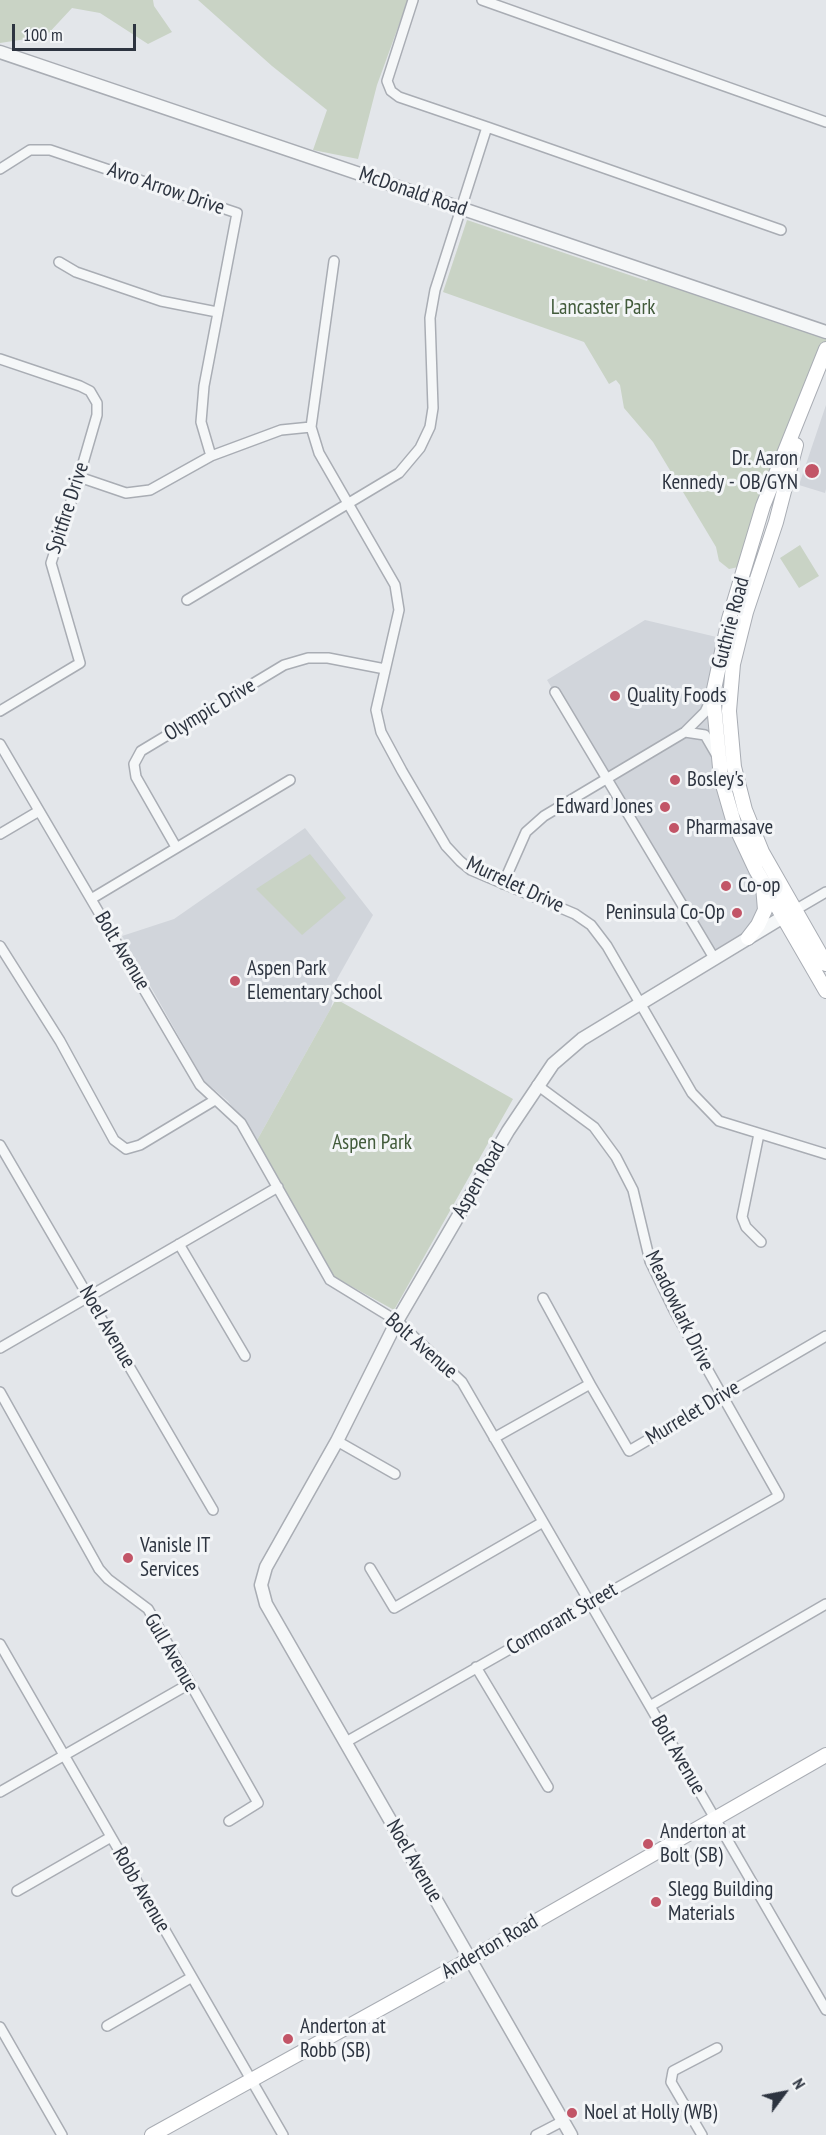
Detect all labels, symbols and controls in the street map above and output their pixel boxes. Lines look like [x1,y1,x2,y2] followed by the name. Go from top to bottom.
[15,12,140,50] scale bar
[23,23,63,46] text: 100 m
[104,157,228,221] street label: Avro Arrow Drive
[356,162,470,222] street label: McDonald Road
[551,295,655,321] park label: Lancaster Park
[662,446,798,496] place label: Dr. Aaron Kennedy - OB/GYN
[41,459,95,557] street label: Spitfire Drive
[803,462,821,480] marker: Dr. Aaron Kennedy - OB/GYN
[707,574,755,672] street label: Guthrie Road
[160,673,260,747] street label: Olympic Drive
[627,683,726,709] place label: Quality Foods
[608,689,622,703] marker: Quality Foods
[687,767,744,793] place label: Bosley's
[668,773,682,787] marker: Bosley's
[556,794,653,820] place label: Edward Jones
[658,800,672,814] marker: Edward Jones
[686,815,773,841] place label: Pharmasave
[667,821,681,835] marker: Pharmasave
[462,851,568,919] street label: Murrelet Drive
[738,873,780,899] place label: Co-op
[719,879,733,893] marker: Co-op
[606,900,725,926] place label: Peninsula Co-Op
[730,906,744,920] marker: Peninsula Co-Op
[89,907,155,995] street label: Bolt Avenue
[247,956,382,1006] place label: Aspen Park Elementary School
[228,974,242,988] marker: Aspen Park Elementary School
[332,1130,412,1156] park label: Aspen Park
[447,1137,511,1223] street label: Aspen Road
[639,1247,719,1375] street label: Meadowlark Drive
[73,1281,141,1373] street label: Noel Avenue
[380,1308,462,1384] street label: Bolt Avenue
[642,1375,744,1451] street label: Murrelet Drive
[140,1533,210,1583] place label: Vanisle IT Services
[121,1551,135,1565] marker: Vanisle IT Services
[502,1577,622,1661] street label: Cormorant Street
[138,1609,204,1697] street label: Gull Avenue
[645,1711,711,1799] street label: Bolt Avenue
[380,1815,448,1907] street label: Noel Avenue
[660,1819,746,1869] place label: Anderton at Bolt (SB)
[641,1837,655,1851] marker: Anderton at Bolt (SB)
[107,1843,175,1937] street label: Robb Avenue
[668,1877,773,1927] place label: Slegg Building Materials
[649,1895,663,1909] marker: Slegg Building Materials
[437,1909,543,1985] street label: Anderton Road
[300,2014,386,2064] place label: Anderton at Robb (SB)
[281,2032,295,2046] marker: Anderton at Robb (SB)
[754,2063,814,2123] north arrow
[788,2074,810,2092] text: N
[584,2100,717,2126] place label: Noel at Holly (WB)
[565,2106,579,2120] marker: Noel at Holly (WB)

